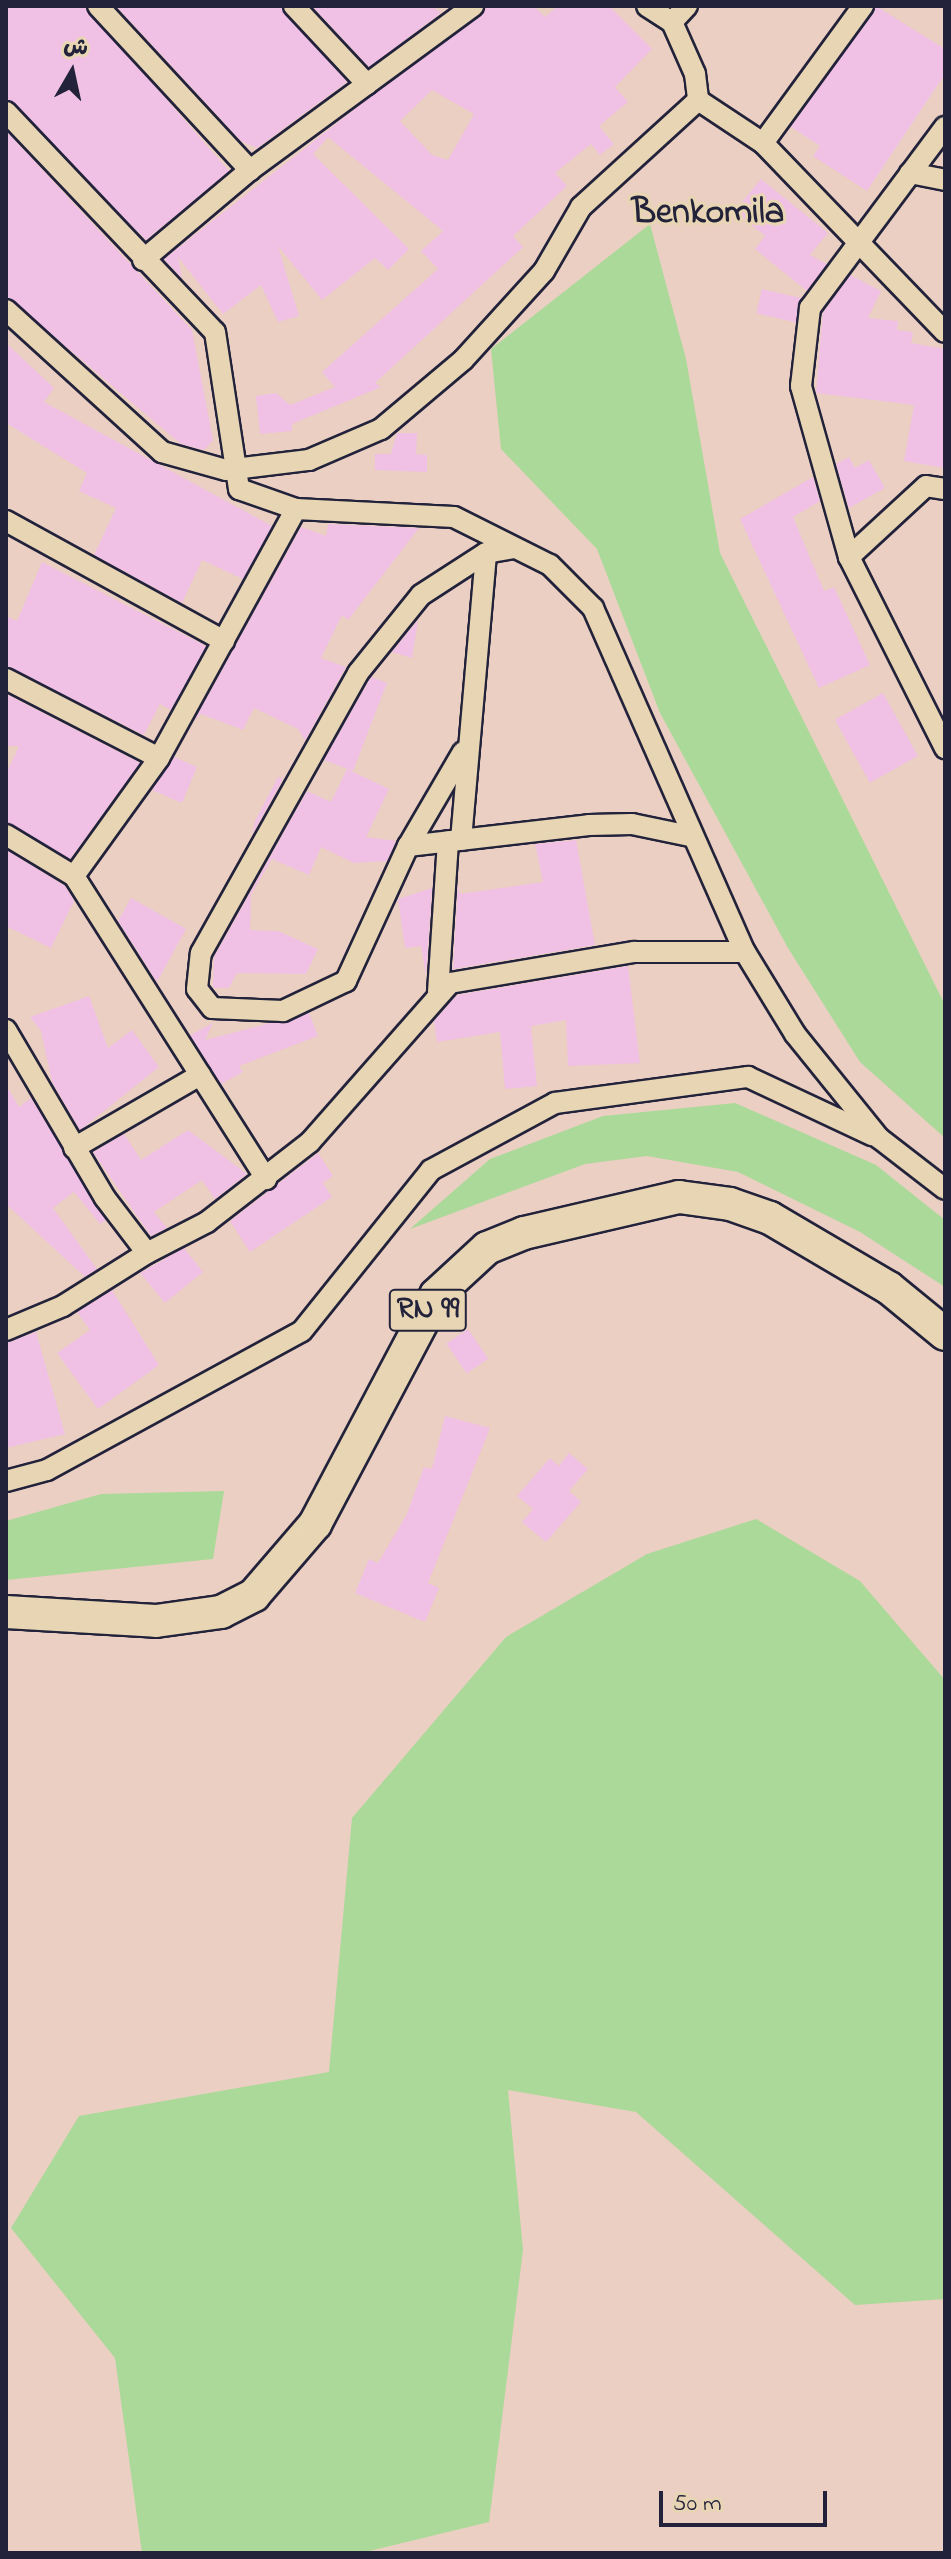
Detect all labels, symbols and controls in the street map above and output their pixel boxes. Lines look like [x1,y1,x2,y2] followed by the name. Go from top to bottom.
[61,31,90,66] text: ش
[32,32,112,112] north arrow
[632,192,784,236] district label: Benkomila
[388,1284,468,1336] road number: RN 99
[663,2475,831,2525] scale bar
[673,2487,722,2522] text: 50 m

